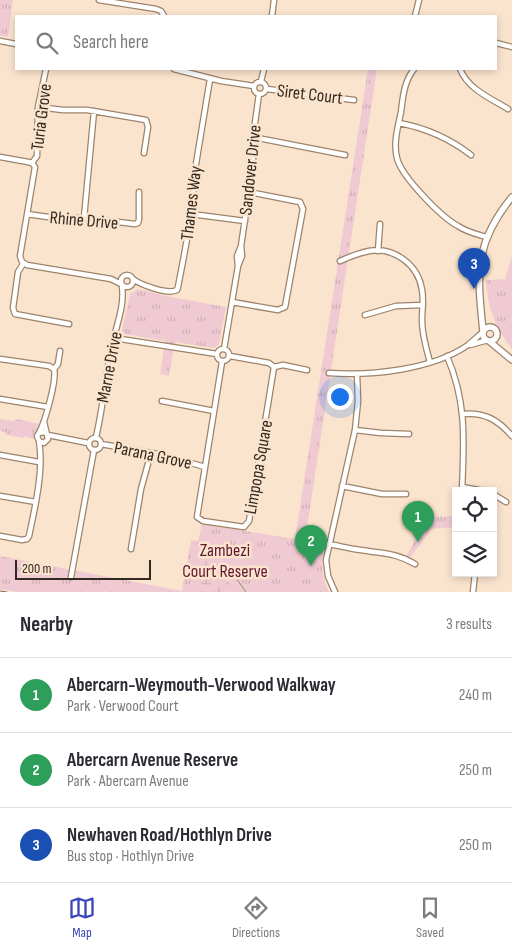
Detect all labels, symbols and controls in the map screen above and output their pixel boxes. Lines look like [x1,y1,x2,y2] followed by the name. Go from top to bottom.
[15,15,497,70] search box
[33,29,61,57] icon: search
[73,31,149,54] text: Search here
[276,80,344,109] street label: Siret Court
[27,82,56,152] street label: Turia Grove
[235,124,266,216] street label: Sandover Drive
[177,165,206,242] street label: Thames Way
[49,207,119,234] street label: Rhine Drive
[458,248,490,289] pin: 3
[92,330,127,404] street label: Marne Drive
[327,384,353,410] your location
[240,418,277,516] street label: Limpopa Square
[112,437,194,474] street label: Parana Grove
[452,487,497,577] map controls
[452,487,497,532] button: locate
[402,501,434,542] pin: 1
[295,525,327,566] pin: 2
[452,532,497,577] button: layers
[182,540,268,582] park label: Zambezi Court Reserve
[15,557,151,580] scale bar
[22,560,51,577] text: 200 m
[20,612,73,637] text: Nearby
[446,615,492,634] text: 3 results
[67,674,336,697] text: Abercarn-Weymouth-Verwood Walkway
[33,686,39,705] text: 1
[459,686,492,705] text: 240 m
[67,697,179,716] text: Park · Verwood Court
[67,749,238,772] text: Abercarn Avenue Reserve
[32,761,40,780] text: 2
[459,761,492,780] text: 250 m
[67,772,189,791] text: Park · Abercarn Avenue
[67,824,272,847] text: Newhaven Road/Hothlyn Drive
[32,836,40,855] text: 3
[459,836,492,855] text: 250 m
[67,847,194,866] text: Bus stop · Hothlyn Drive
[68,894,96,941] tab: Map
[232,894,280,941] tab: Directions
[416,894,444,941] tab: Saved

